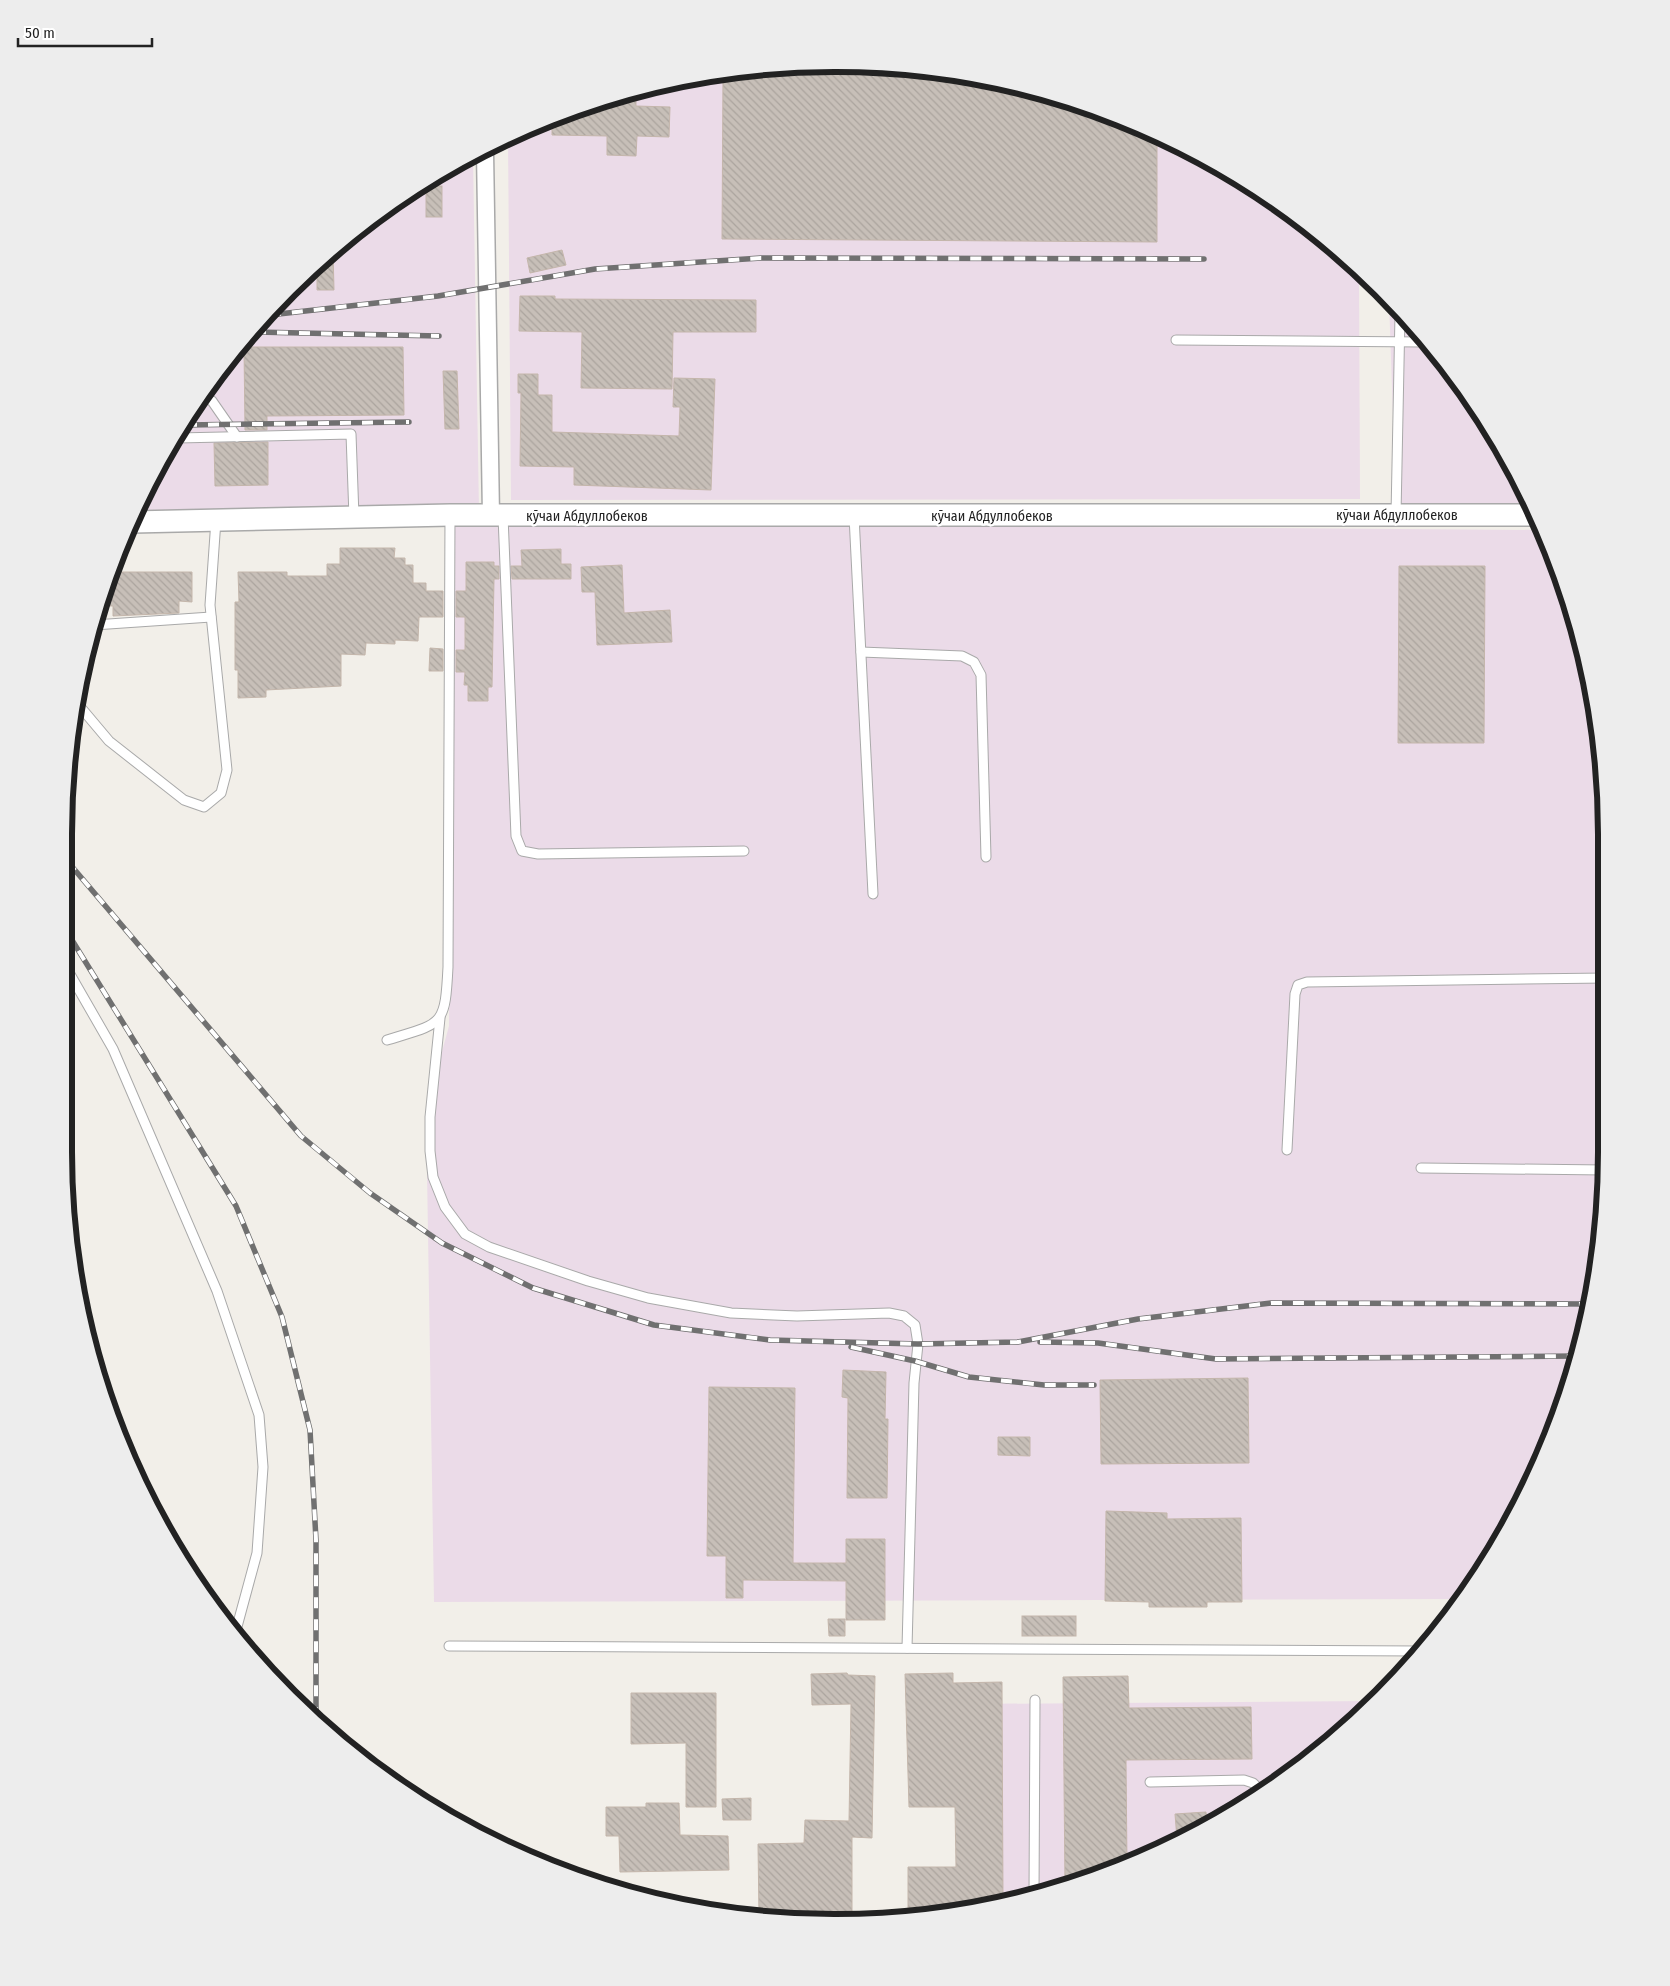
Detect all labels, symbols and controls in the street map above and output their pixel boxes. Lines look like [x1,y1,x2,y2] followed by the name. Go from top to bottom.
[18,15,151,47] scale bar
[25,24,55,42] text: 50 m
[1336,507,1458,524] street label: кӯчаи Абдуллобеков
[526,508,648,525] street label: кӯчаи Абдуллобеков
[931,508,1053,525] street label: кӯчаи Абдуллобеков

